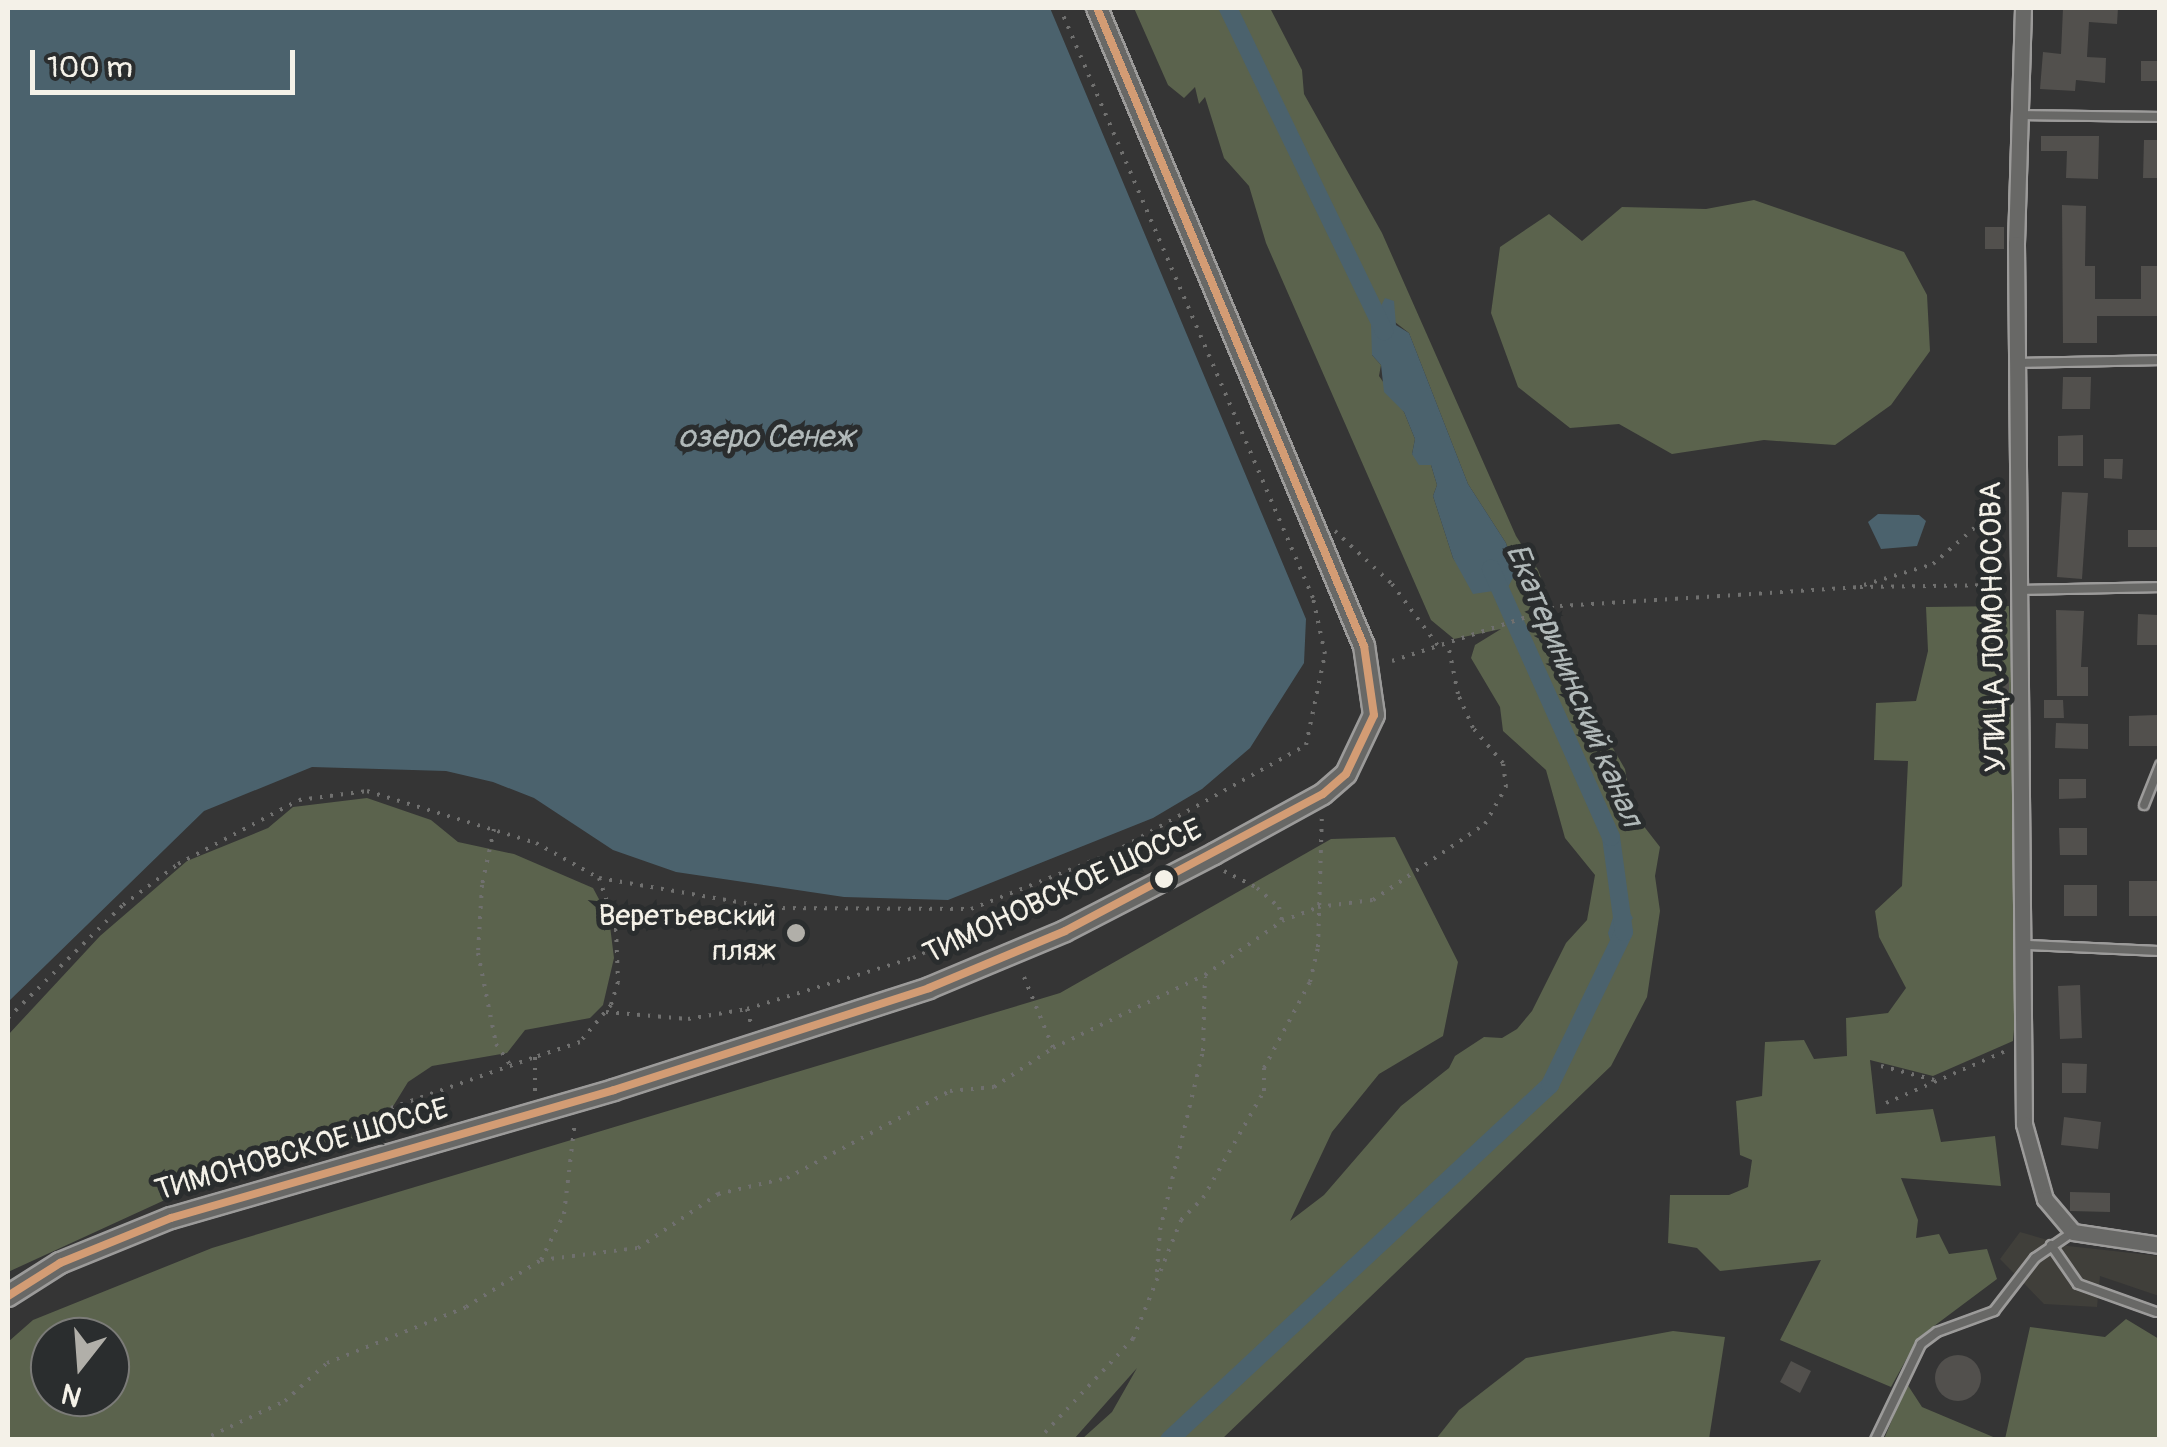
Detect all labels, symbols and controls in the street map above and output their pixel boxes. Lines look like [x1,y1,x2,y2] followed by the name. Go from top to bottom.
[35,30,300,92] scale bar
[47,49,133,86] text: 100 m
[678,418,854,456] water label: озеро Сенеж
[1973,481,2015,773] street label: УЛИЦА ЛОМОНОСОВА
[1497,538,1651,832] water label: Екатерининский канал
[918,812,1208,972] street label: ТИМОНОВСКОЕ ШОССЕ
[1154,869,1174,889] unlabelled marker
[598,898,776,968] place label: Веретьевский пляж
[785,922,807,944] marker: Веретьевский пляж
[151,1091,453,1209] street label: ТИМОНОВСКОЕ ШОССЕ
[30,1317,130,1417] north arrow
[57,1375,86,1414] text: N

